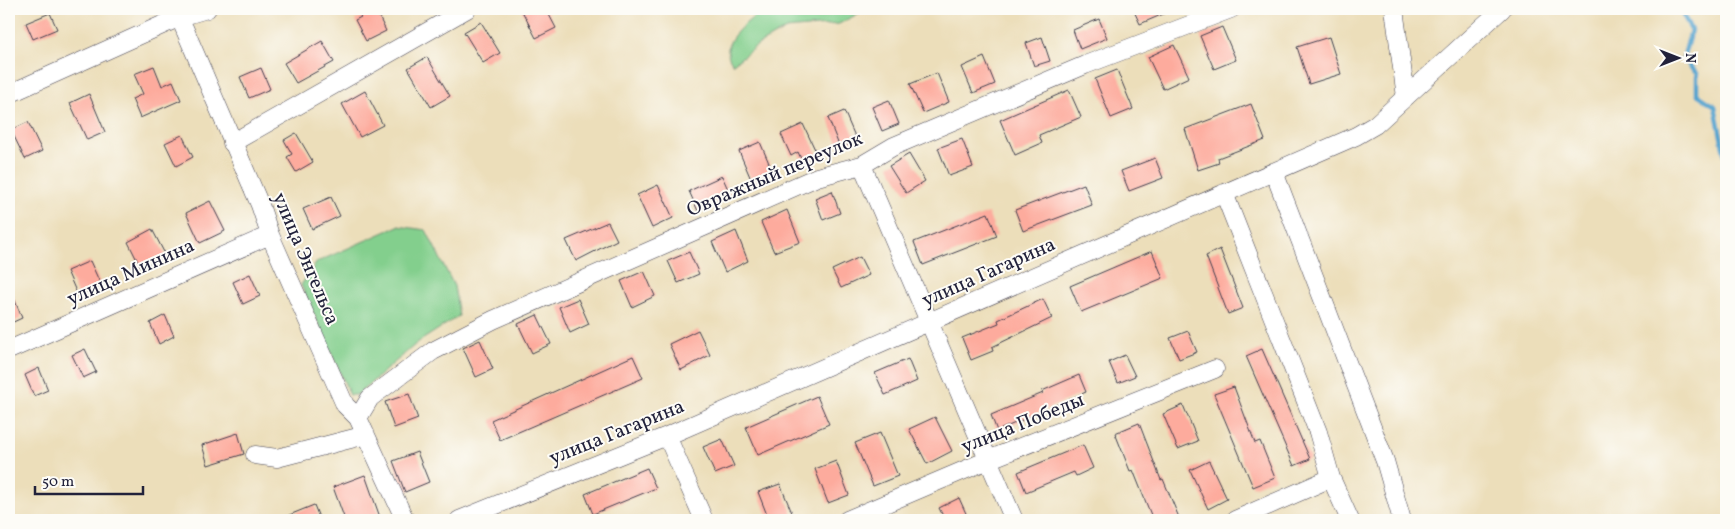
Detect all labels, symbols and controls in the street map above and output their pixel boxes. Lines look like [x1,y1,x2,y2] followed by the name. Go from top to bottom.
[1652,32,1702,82] north arrow
[1680,53,1699,63] text: N
[683,125,868,225] street label: Овражный переулок
[264,188,346,330] street label: улица Энгельса
[918,231,1060,315] street label: улица Гагарина
[63,232,199,314] street label: улица Минина
[957,387,1089,461] street label: улица Победы
[545,393,689,473] street label: улица Гагарина
[35,464,142,496] scale bar
[42,472,74,493] text: 50 m

